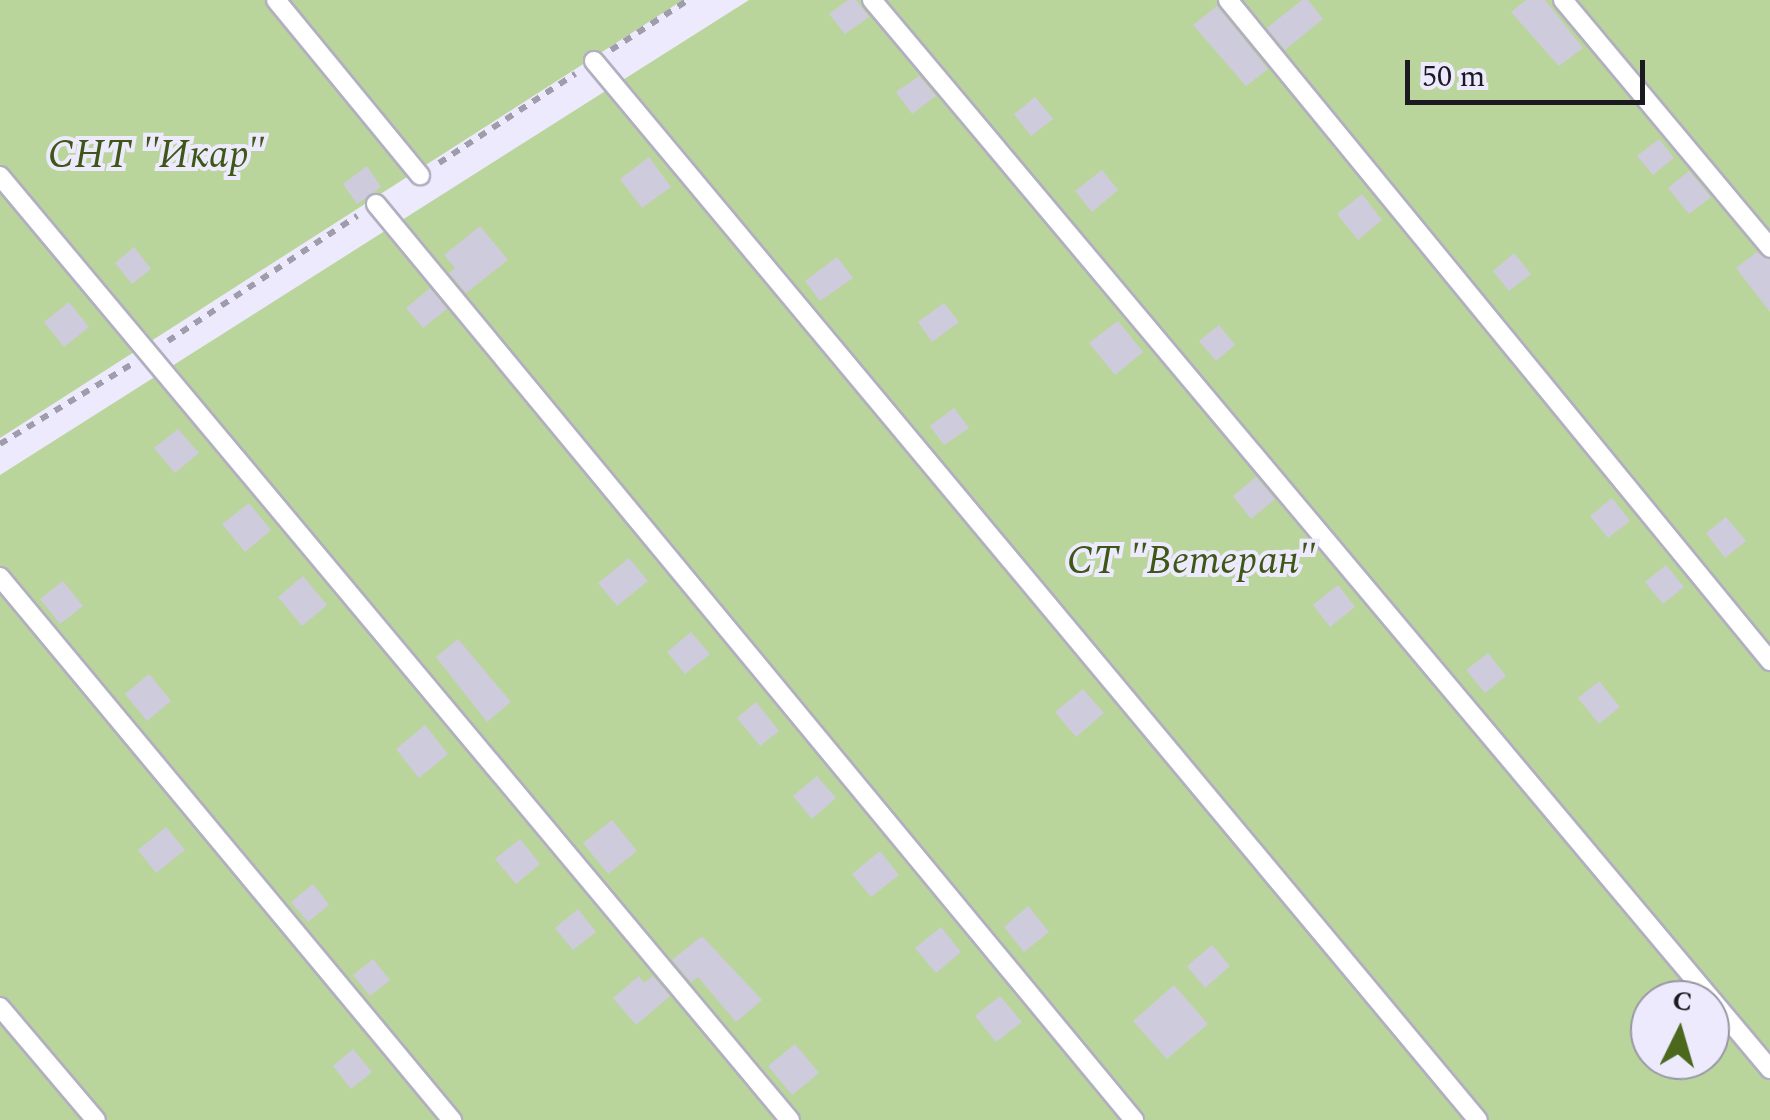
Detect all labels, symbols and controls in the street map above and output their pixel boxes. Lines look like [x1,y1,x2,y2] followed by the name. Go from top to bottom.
[1410,40,1650,102] scale bar
[1422,54,1485,100] text: 50 m
[48,132,264,180] park label: СНТ "Икар"
[1067,538,1315,586] park label: СТ "Ветеран"
[1671,979,1694,1024] text: С
[1630,980,1730,1080] north arrow

